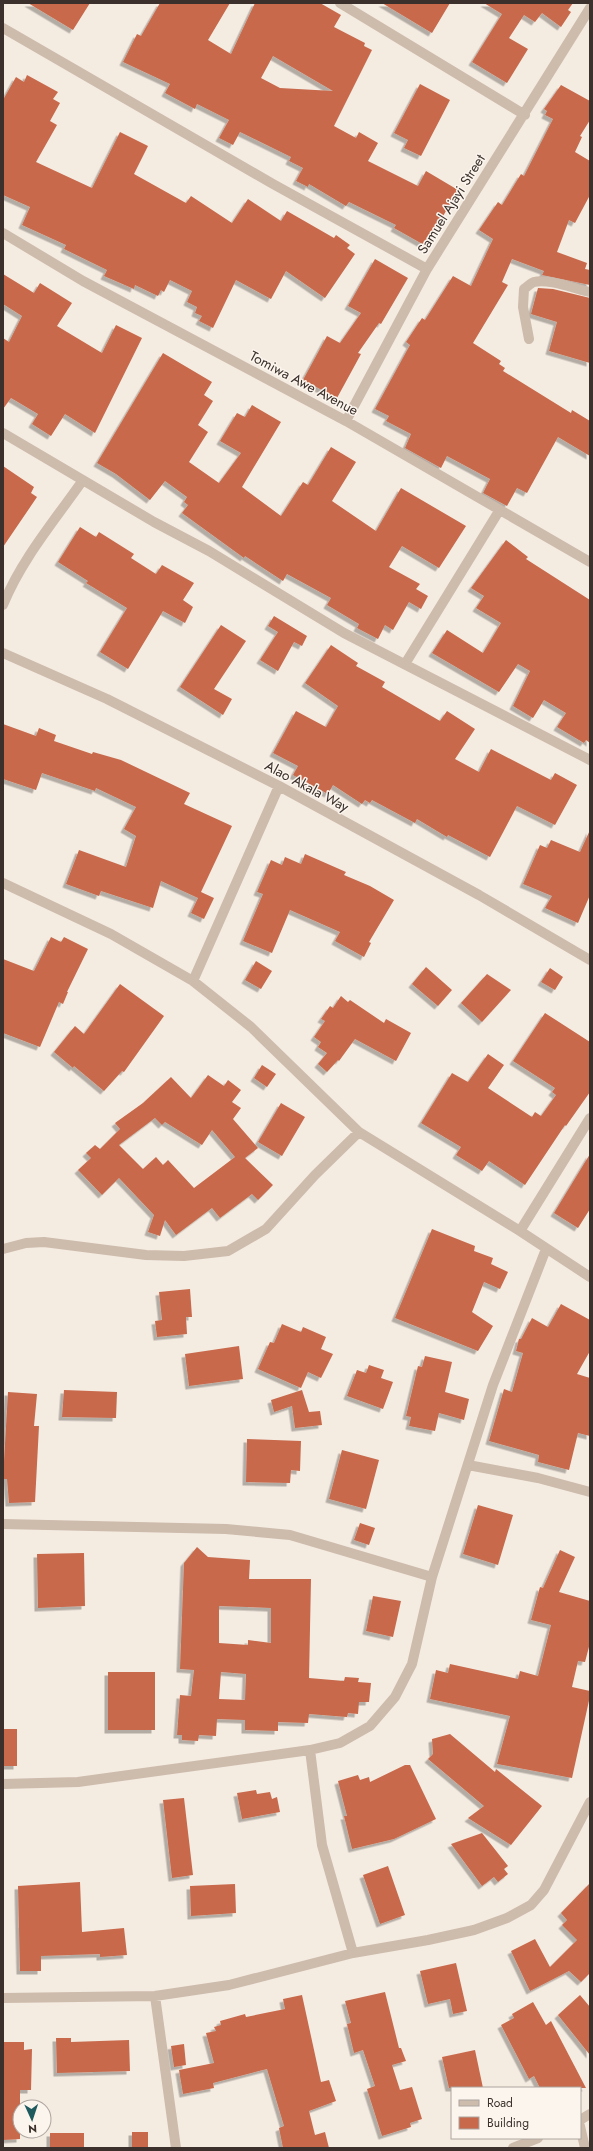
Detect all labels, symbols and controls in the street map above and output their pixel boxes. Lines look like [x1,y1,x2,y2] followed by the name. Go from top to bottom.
[412,150,490,258] street label: Samuel Ajayi Street
[246,346,362,420] street label: Tomiwa Awe Avenue
[261,755,353,817] street label: Alao Akala Way
[451,2087,581,2139] legend
[487,2094,513,2112] text: Road
[12,2099,52,2139] north arrow
[487,2114,529,2132] text: Building
[28,2121,37,2137] text: N

